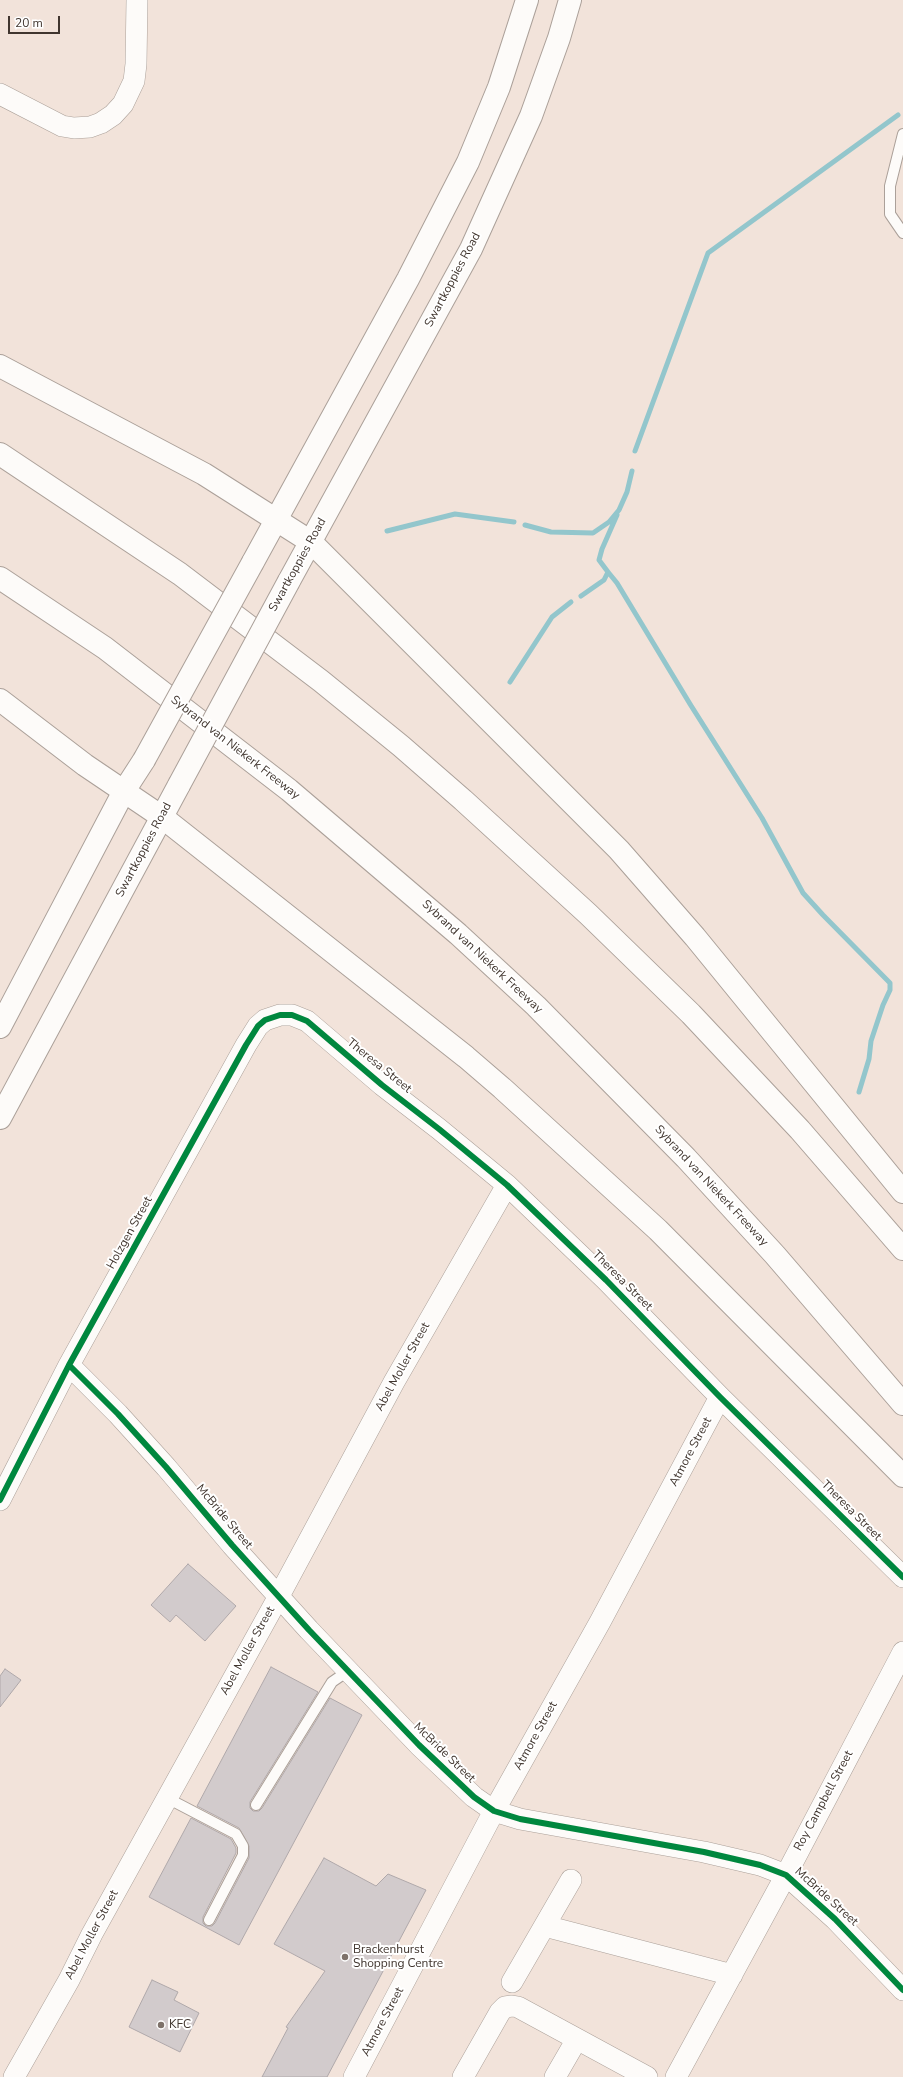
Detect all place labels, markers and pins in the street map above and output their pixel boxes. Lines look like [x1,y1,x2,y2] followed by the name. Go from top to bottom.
[353,1943,443,1971] place label: Brackenhurst Shopping Centre
[340,1952,350,1962] marker: Brackenhurst Shopping Centre
[169,2018,191,2032] place label: KFC
[156,2020,166,2030] marker: KFC

